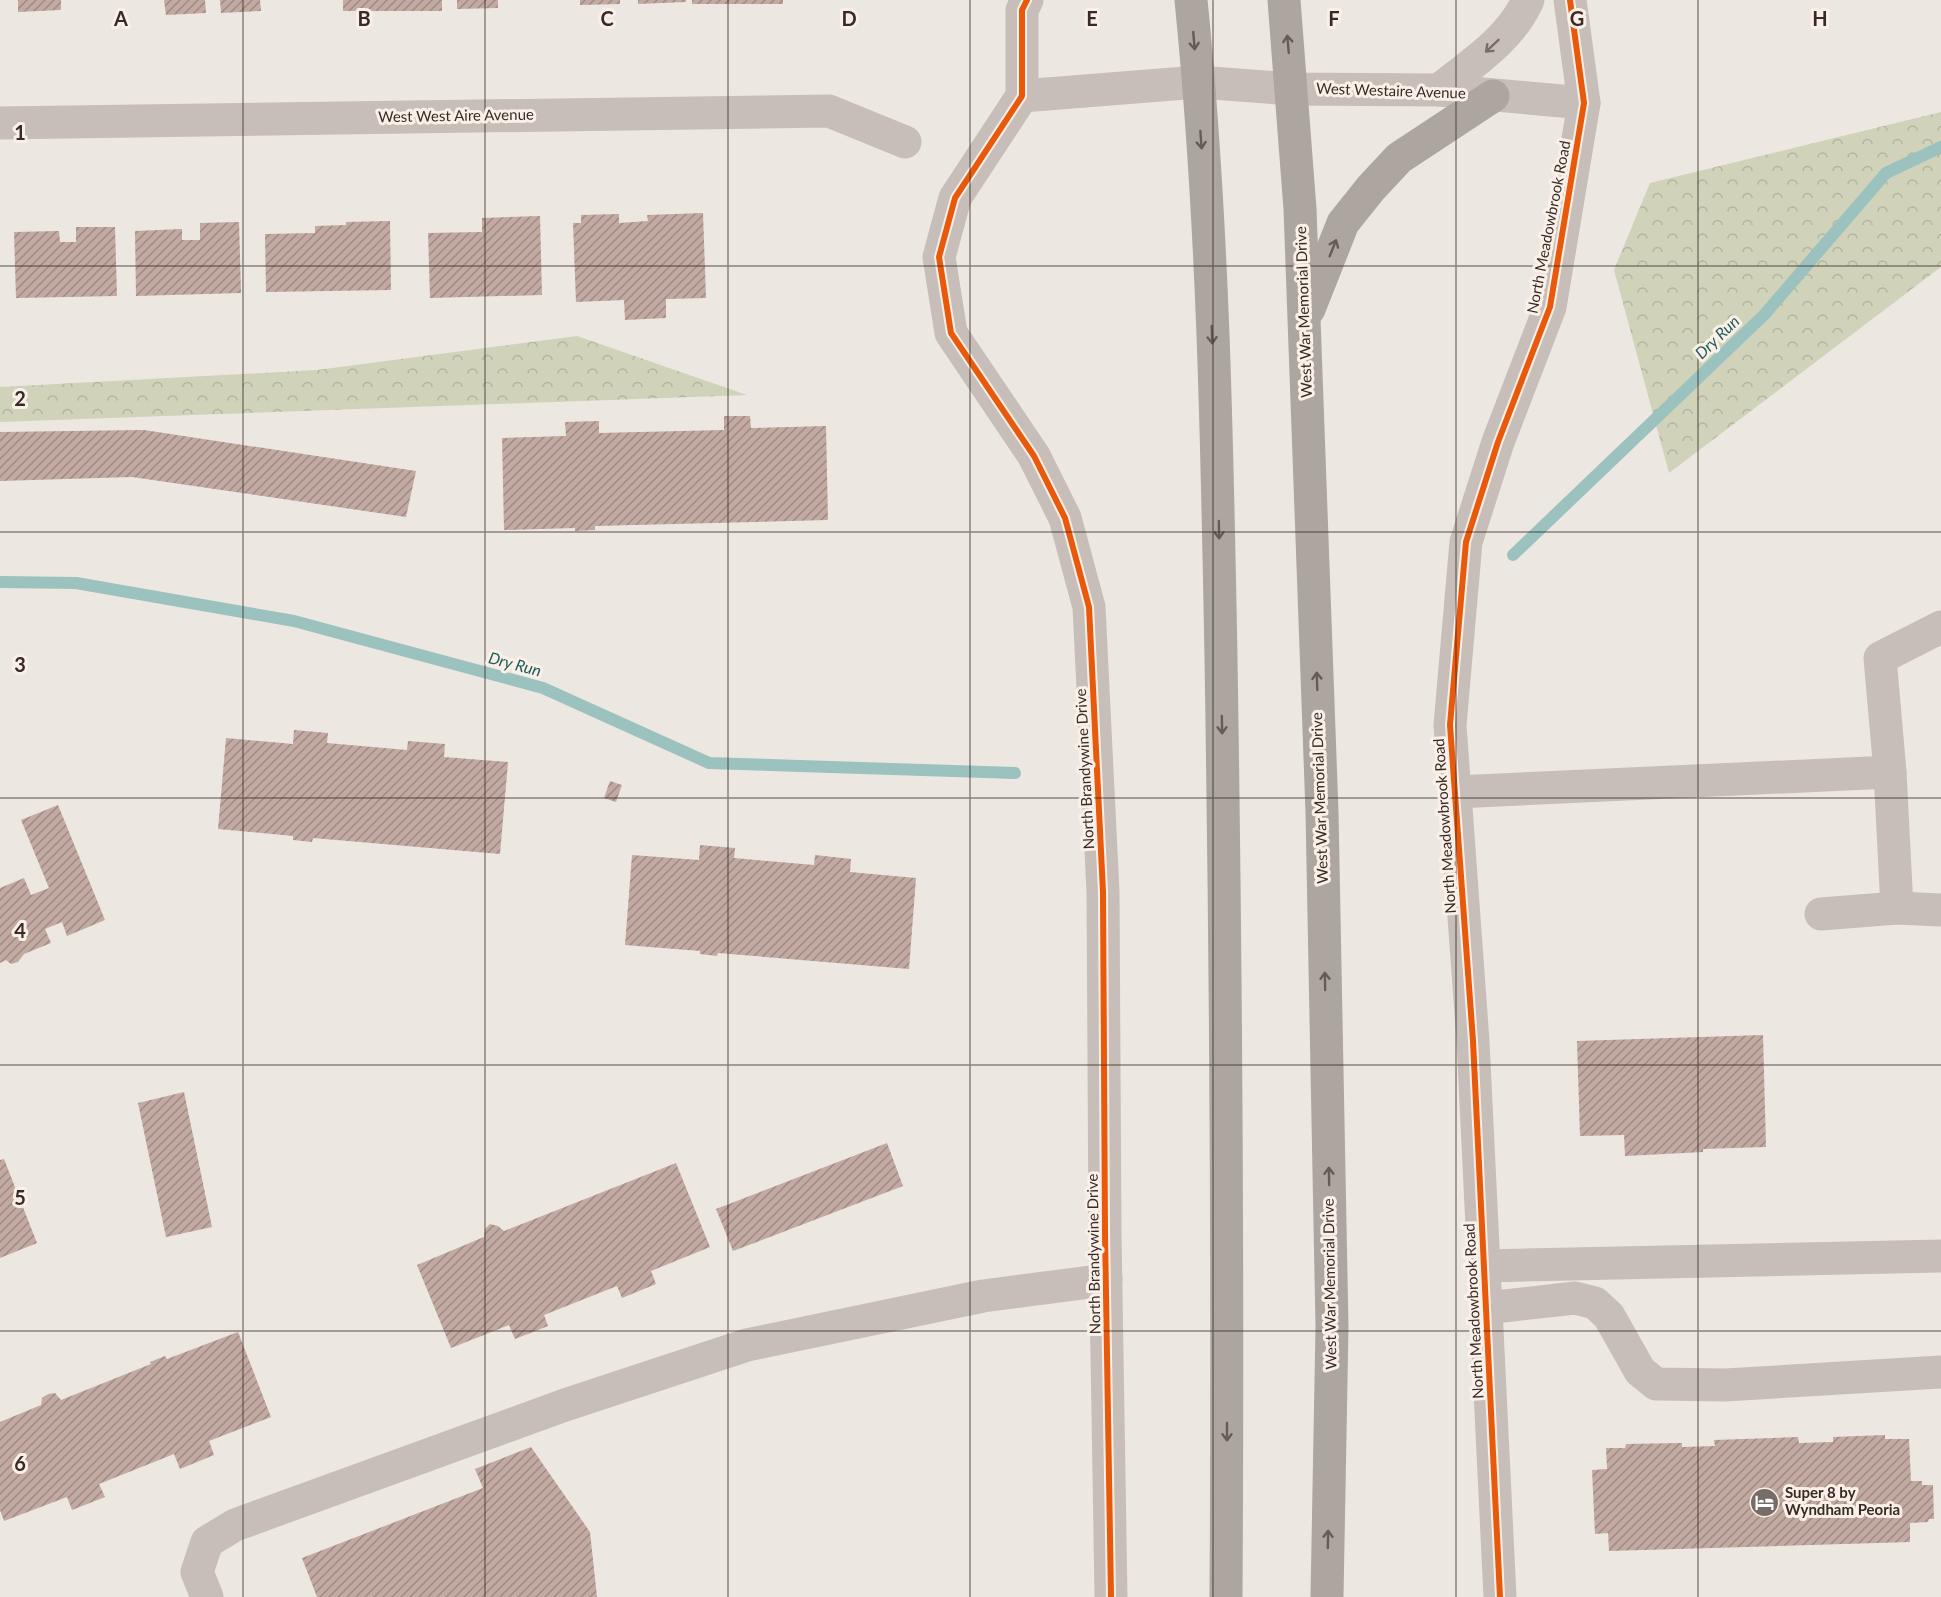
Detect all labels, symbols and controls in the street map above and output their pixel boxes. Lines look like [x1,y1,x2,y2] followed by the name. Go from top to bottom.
[113,6,128,30] text: A
[357,6,371,30] text: B
[600,6,614,30] text: C
[841,6,857,30] text: D
[1086,6,1098,30] text: E
[1328,6,1340,30] text: F
[1570,6,1584,30] text: G
[1812,6,1828,30] text: H
[1189,30,1200,50] one-way arrow
[1282,35,1293,55] one-way arrow
[1485,39,1500,53] one-way arrow
[1316,78,1466,102] street label: West Westaire Avenue
[378,105,534,125] street label: West West Aire Avenue
[14,120,26,144] text: 1
[1196,130,1207,150] one-way arrow
[1522,139,1574,315] street label: North Meadowbrook Road
[1291,226,1315,398] street label: West War Memorial Drive
[1328,240,1339,258] one-way arrow
[1691,311,1743,362] water label: Dry Run
[1206,324,1217,344] one-way arrow
[14,386,26,410] text: 2
[1213,519,1224,539] one-way arrow
[487,647,544,680] water label: Dry Run
[14,652,26,676] text: 3
[1311,671,1322,691] one-way arrow
[1071,688,1097,850] street label: North Brandywine Drive
[1307,712,1331,884] street label: West War Memorial Drive
[1216,714,1228,734] one-way arrow
[1429,738,1459,914] street label: North Meadowbrook Road
[14,918,26,942] text: 4
[1319,971,1331,991] one-way arrow
[1323,1166,1335,1186] one-way arrow
[1083,1173,1103,1335] street label: North Brandywine Drive
[14,1185,26,1209] text: 5
[1319,1198,1339,1370] street label: West War Memorial Drive
[1459,1223,1487,1399] street label: North Meadowbrook Road
[1221,1422,1233,1442] one-way arrow
[14,1451,26,1475] text: 6
[1785,1483,1900,1518] place label: Super 8 by Wyndham Peoria
[1748,1486,1780,1518] hotel icon: Super 8 by Wyndham Peoria
[1322,1529,1334,1549] one-way arrow

